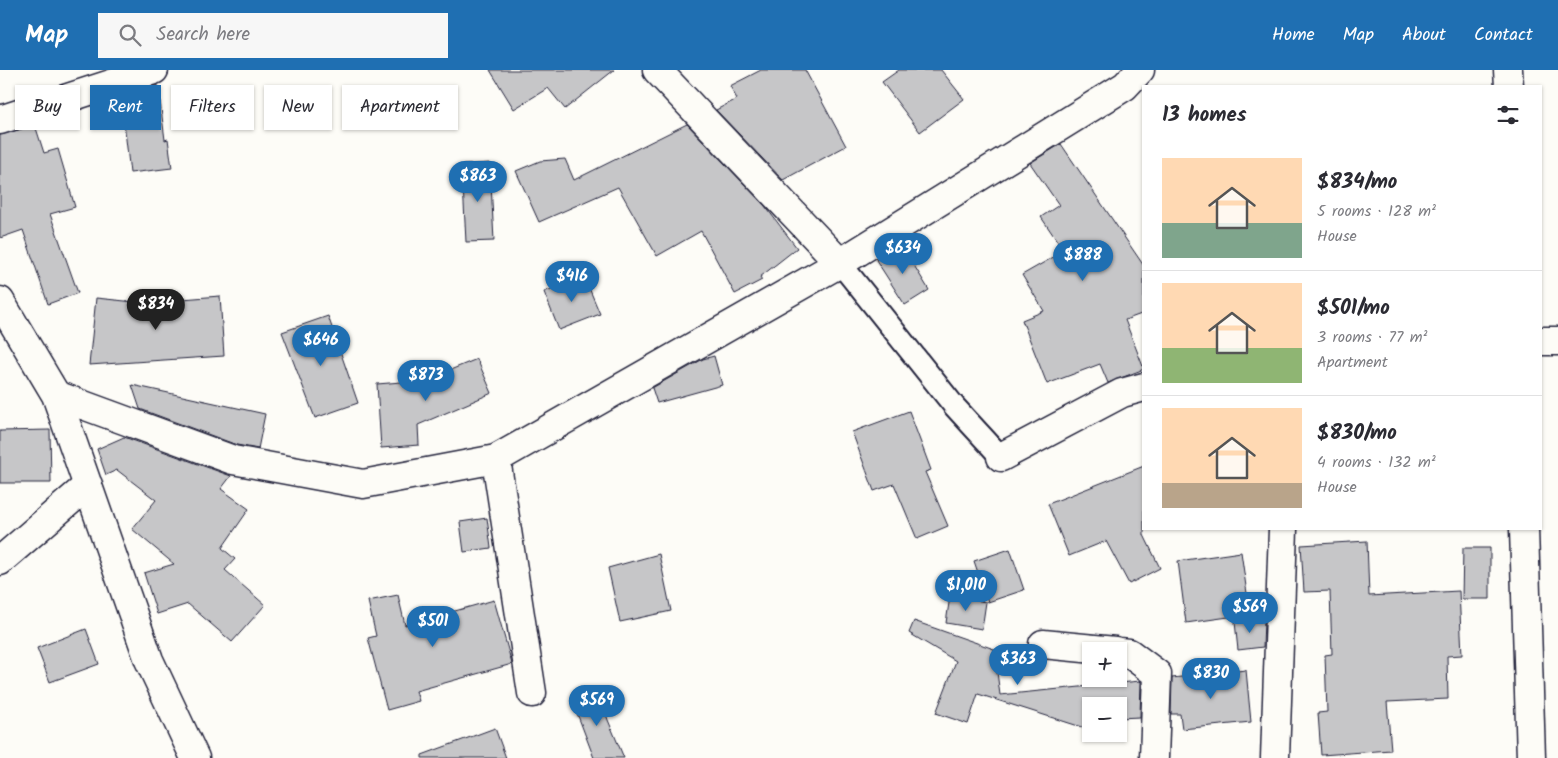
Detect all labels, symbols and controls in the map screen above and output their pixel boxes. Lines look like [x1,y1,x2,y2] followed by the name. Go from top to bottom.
[98,13,448,58] search box
[25,16,68,55] text: Map
[156,20,250,50] text: Search here
[116,21,144,49] icon: search
[1272,21,1315,50] text: Home
[1343,21,1374,50] text: Map
[1402,21,1446,50] text: About
[1474,21,1533,50] text: Contact
[15,85,80,130] chip: Buy
[90,85,161,130] chip: Rent
[171,85,254,130] chip: Filters
[264,85,332,130] chip: New
[342,85,458,130] chip: Apartment
[1162,99,1247,132] text: 13 homes
[1494,101,1522,129] icon: filters
[448,160,508,203] pin: $863
[460,164,496,189] text: $863
[1317,166,1397,199] text: $834/mo
[1202,178,1262,238] icon: home
[1317,199,1436,224] text: 5 rooms · 128 m²
[1317,224,1357,249] text: House
[873,232,933,275] pin: $634
[885,236,921,261] text: $634
[1053,240,1113,282] pin: $888
[1064,243,1102,268] text: $888
[542,260,602,303] pin: $416
[556,264,588,289] text: $416
[126,288,186,331] pin: $834
[138,292,174,317] text: $834
[1317,292,1390,325] text: $501/mo
[1202,303,1262,363] icon: home
[291,324,351,367] pin: $646
[1317,325,1427,350] text: 3 rooms · 77 m²
[303,328,339,353] text: $646
[1317,350,1388,375] text: Apartment
[396,360,456,402] pin: $873
[408,363,444,388] text: $873
[1317,417,1397,450] text: $830/mo
[1202,428,1262,488] icon: home
[1317,450,1436,475] text: 4 rooms · 132 m²
[1317,475,1357,500] text: House
[925,570,1007,612] pin: $1,010
[946,573,986,598] text: $1,010
[1220,592,1280,634] pin: $569
[1233,595,1267,620] text: $569
[403,606,463,648] pin: $501
[418,609,448,634] text: $501
[1082,642,1127,742] map controls
[1082,642,1127,687] button: +
[988,644,1048,686] pin: $363
[1000,647,1036,672] text: $363
[1181,658,1241,700] pin: $830
[1193,661,1229,686] text: $830
[567,684,627,727] pin: $569
[580,688,614,713] text: $569
[1082,697,1127,742] button: −

